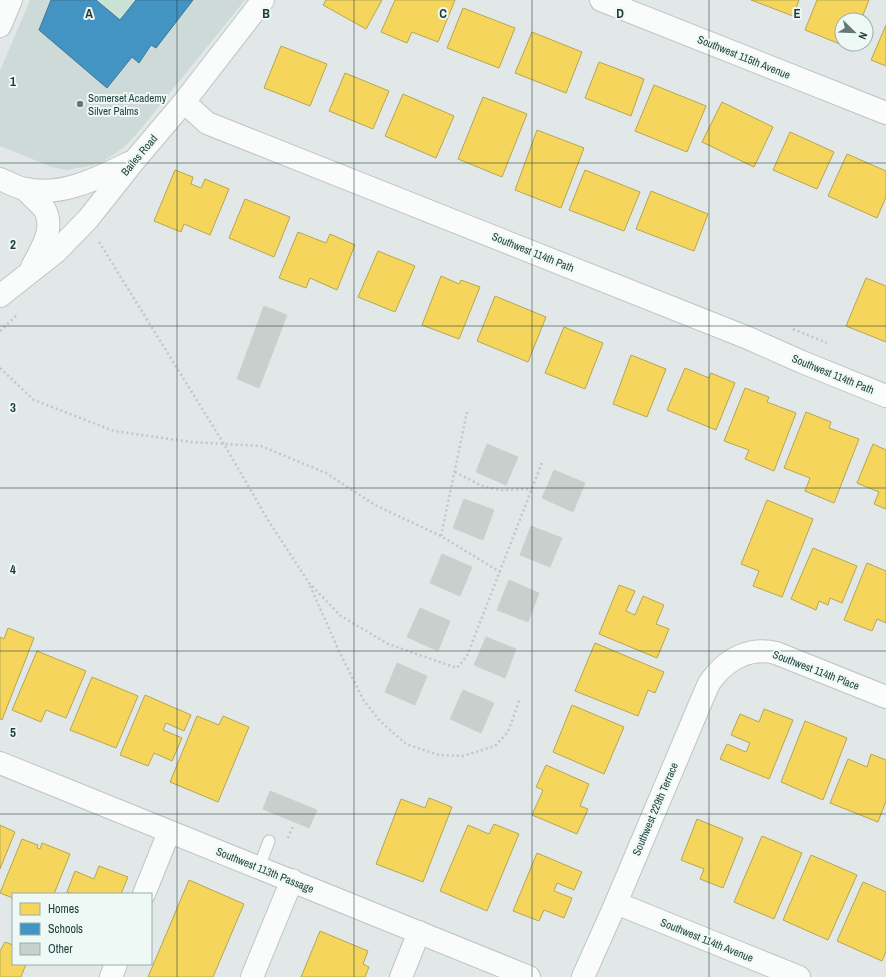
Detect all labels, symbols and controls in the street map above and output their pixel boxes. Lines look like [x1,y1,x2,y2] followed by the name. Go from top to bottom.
[85,5,93,22] text: A
[262,5,270,22] text: B
[439,5,447,22] text: C
[616,5,624,22] text: D
[793,5,801,22] text: E
[834,12,874,52] north arrow
[855,30,871,42] text: N
[695,32,793,82] street label: Southwest 115th Avenue
[10,73,16,90] text: 1
[88,91,167,118] place label: Somerset Academy Silver Palms
[75,99,85,109] marker: Somerset Academy Silver Palms
[118,132,160,178] street label: Bailes Road
[490,229,576,275] street label: Southwest 114th Path
[10,236,16,253] text: 2
[790,351,876,397] street label: Southwest 114th Path
[10,399,16,416] text: 3
[10,561,16,578] text: 4
[771,647,861,693] street label: Southwest 114th Place
[10,724,16,741] text: 5
[629,760,681,858] street label: Southwest 229th Terrace
[214,844,316,896] street label: Southwest 113th Passage
[12,893,152,965] legend
[48,901,79,917] text: Homes
[658,915,756,965] street label: Southwest 114th Avenue
[48,921,83,937] text: Schools
[48,941,73,957] text: Other

